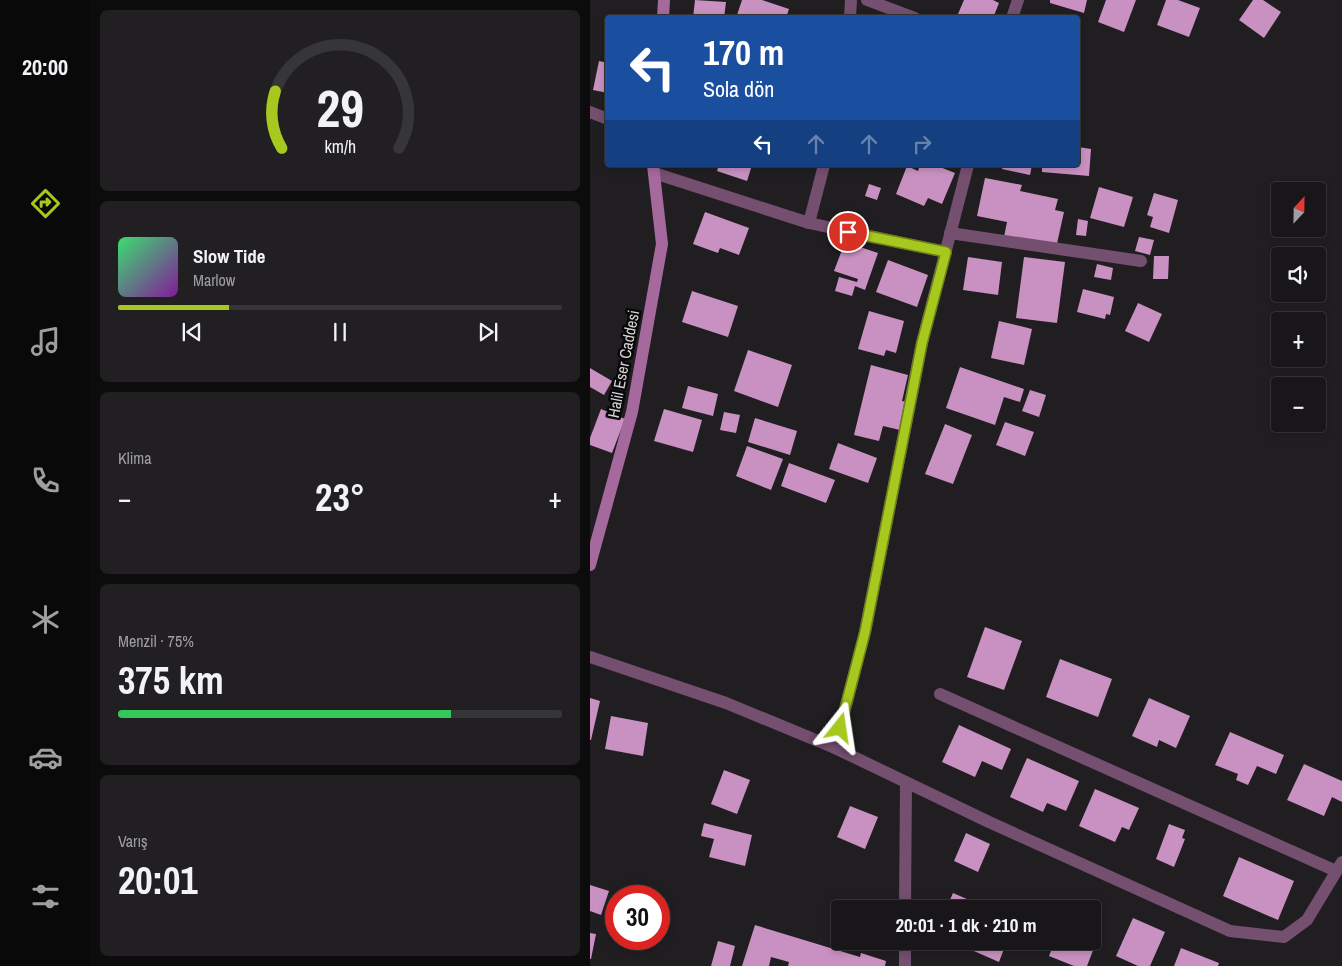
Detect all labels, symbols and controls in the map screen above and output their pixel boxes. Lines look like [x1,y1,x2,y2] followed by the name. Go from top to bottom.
[703,29,784,76] text: 170 m
[620,35,685,100] icon: left
[22,52,68,82] text: 20:00
[316,73,364,143] text: 29
[703,74,774,104] text: Sola dön
[749,130,777,158] icon: left
[802,130,830,158] icon: ahead
[855,130,883,158] icon: ahead
[908,130,936,158] icon: right
[324,135,356,159] text: km/h
[1271,182,1326,238] north arrow
[1271,182,1326,432] map controls
[28,186,63,221] icon: directions
[827,211,869,253] pin
[834,218,862,246] icon: arrive
[193,243,265,269] text: Slow Tide
[1271,247,1326,302] button: sound
[193,269,235,291] text: Marlow
[602,308,644,420] street label: Halil Eser Caddesi
[1271,312,1326,367] button: +
[178,318,206,346] icon: previous
[326,318,354,346] icon: pause
[474,318,502,346] icon: next
[28,324,63,359] icon: music
[1271,377,1326,432] button: −
[118,447,152,469] text: Klima
[28,463,63,498] icon: phone
[315,472,365,523] text: 23°
[118,479,131,517] text: −
[549,479,562,517] text: +
[28,602,63,637] icon: climate
[118,630,194,652] text: Menzil · 75%
[118,655,224,706] text: 375 km
[813,701,865,753] position arrow
[28,740,63,775] icon: car
[118,830,148,852] text: Varış
[118,855,198,906] text: 20:01
[28,879,63,914] icon: filters
[605,885,670,950] speed limit sign: 30
[895,912,1037,938] text: 20:01 · 1 dk · 210 m

